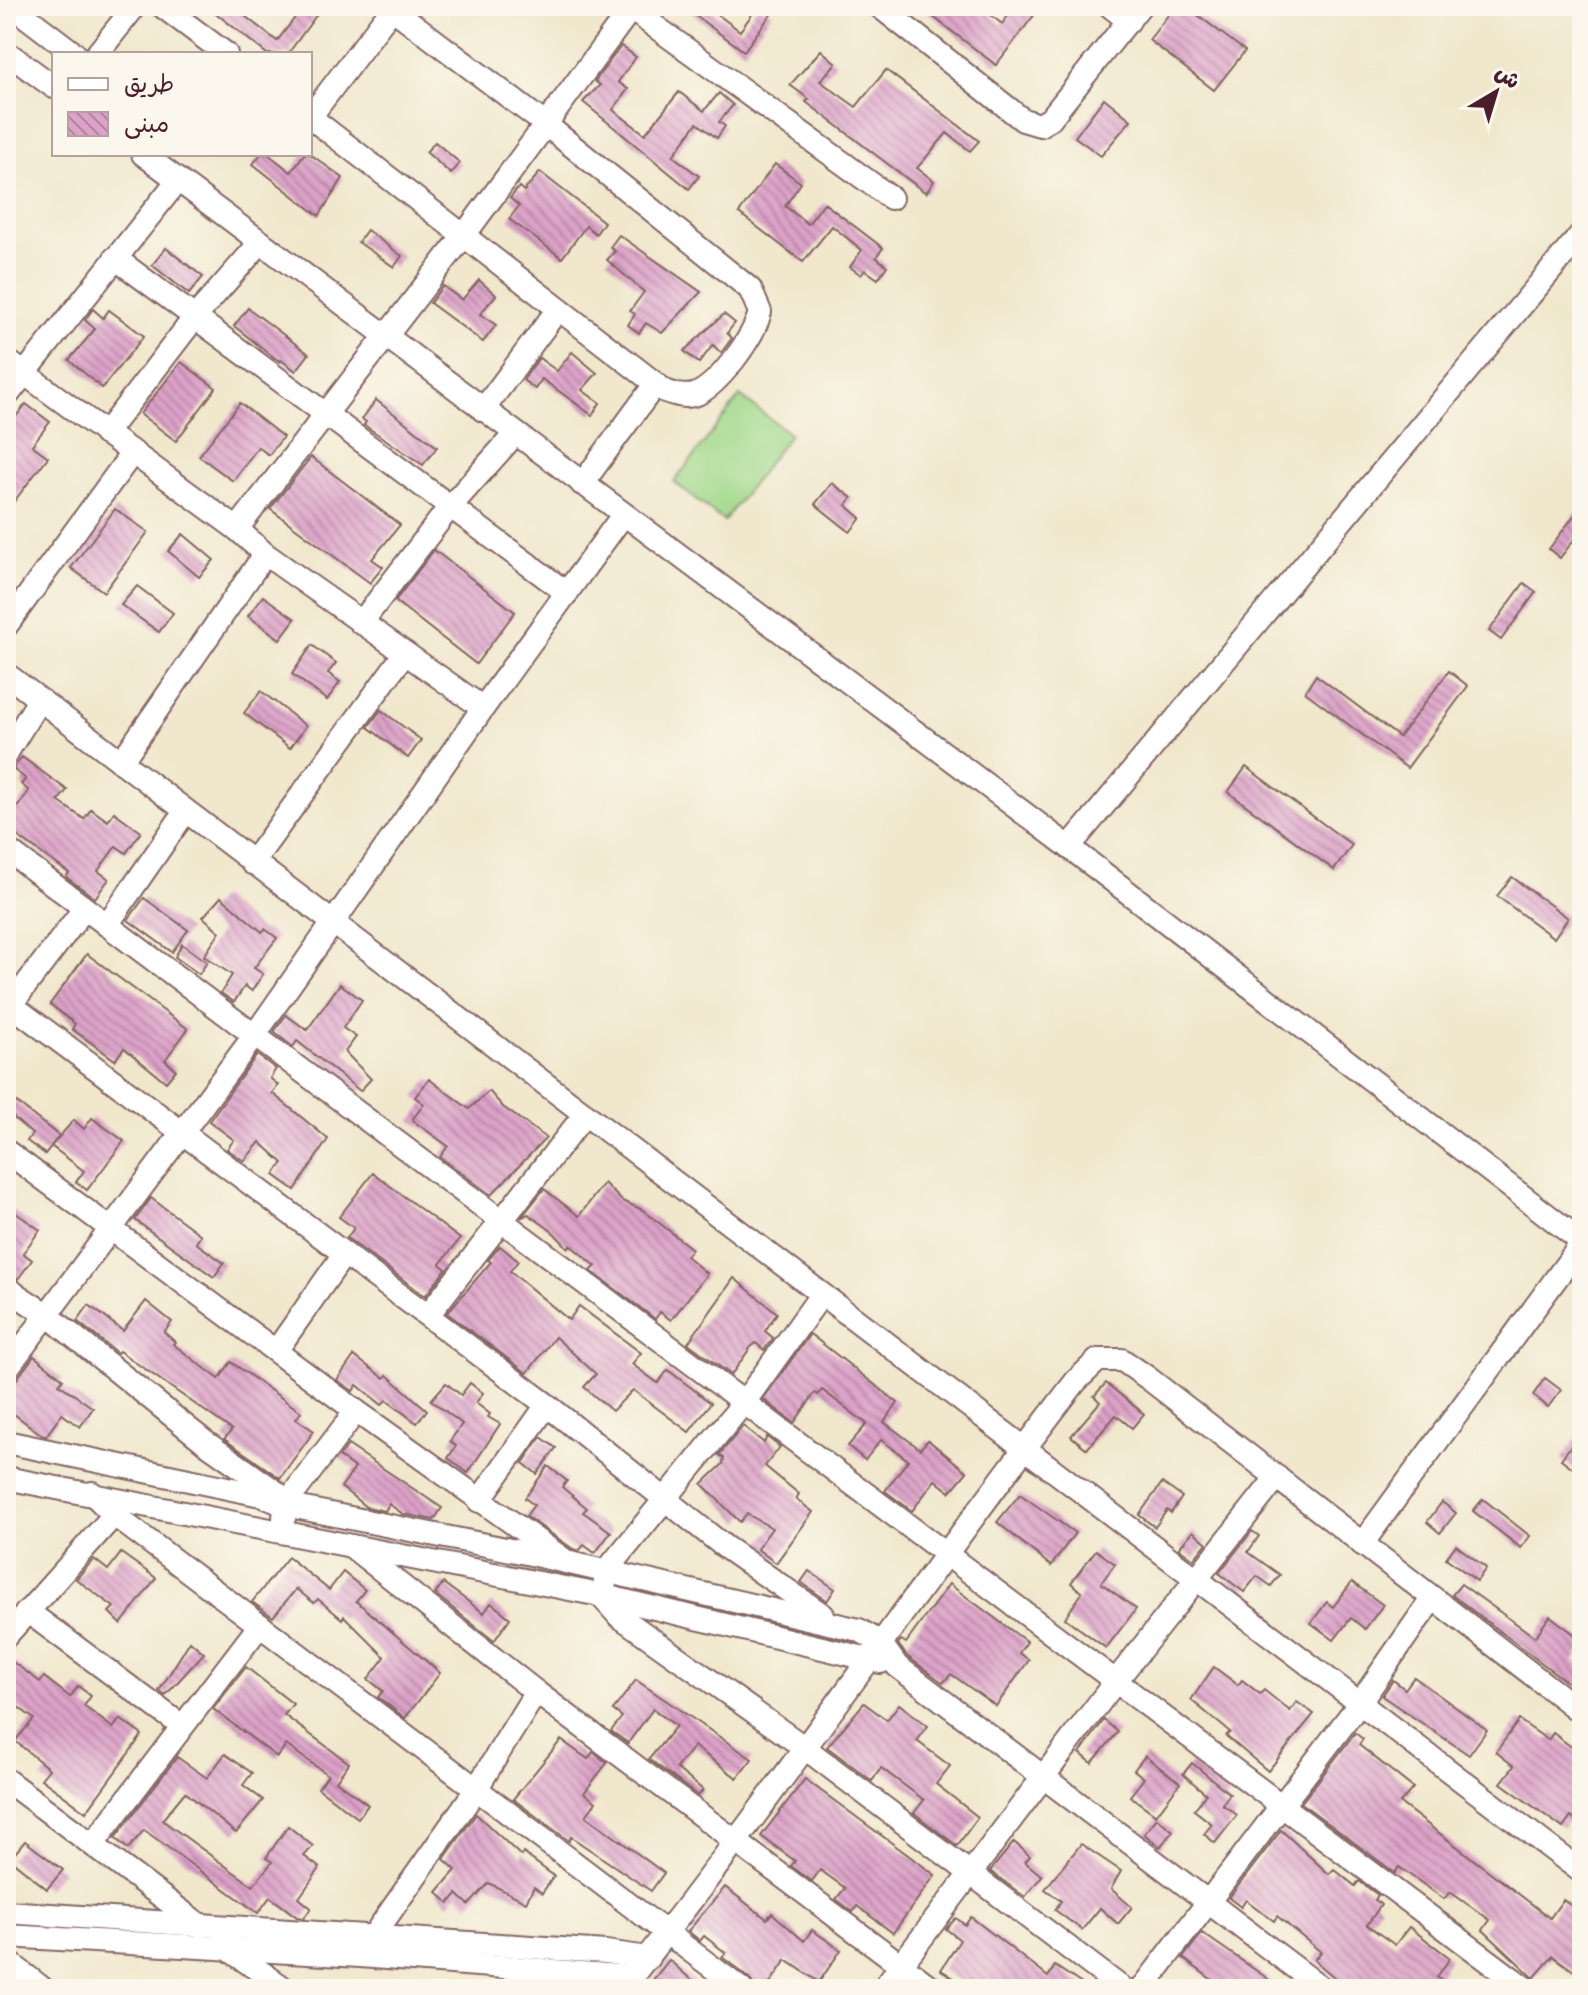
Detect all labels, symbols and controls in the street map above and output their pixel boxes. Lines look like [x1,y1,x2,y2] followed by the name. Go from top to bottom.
[52,52,312,156] legend
[1456,52,1536,132] north arrow
[1490,55,1529,96] text: ش
[124,64,174,100] text: طريق
[124,104,169,140] text: مبنى

